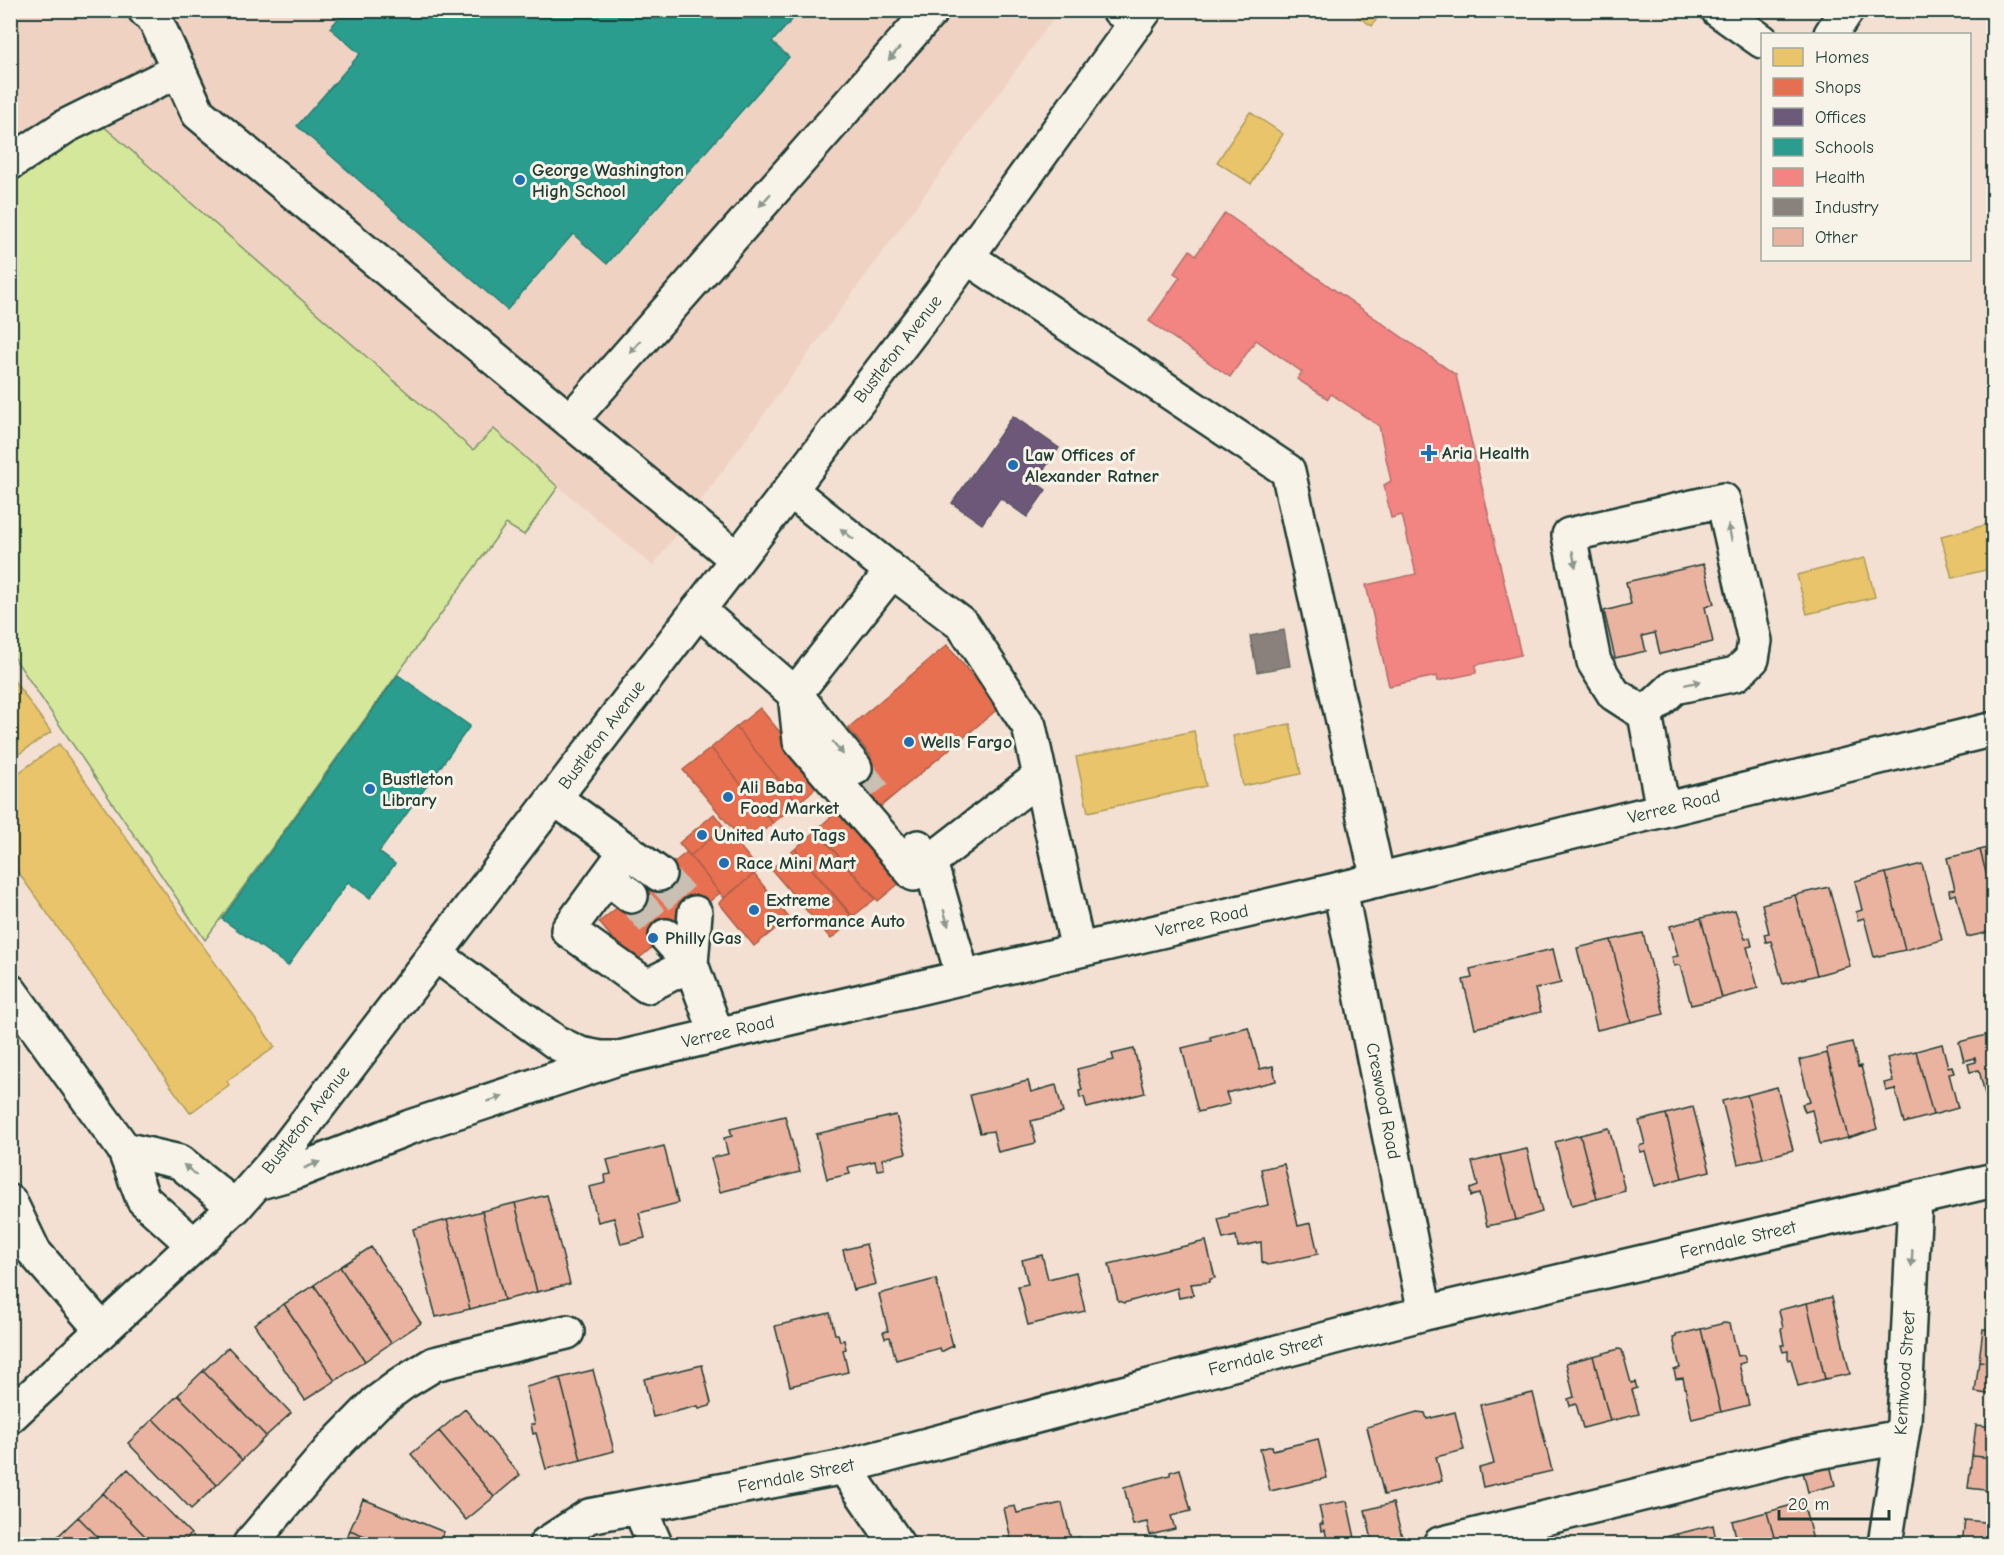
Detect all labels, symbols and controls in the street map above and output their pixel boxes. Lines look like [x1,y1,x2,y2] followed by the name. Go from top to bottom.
[1761,33,1971,261] legend
[888,46,901,61] one-way arrow
[1815,47,1869,68] text: Homes
[1815,77,1861,98] text: Shops
[1815,107,1866,128] text: Offices
[1815,137,1874,158] text: Schools
[532,160,684,202] place label: George Washington High School
[1815,167,1865,188] text: Health
[513,173,527,187] marker: George Washington High School
[758,193,772,208] one-way arrow
[1815,197,1880,218] text: Industry
[1815,227,1858,248] text: Other
[849,291,947,407] street label: Bustleton Avenue
[628,339,642,354] one-way arrow
[1442,443,1530,464] place label: Aria Health
[1420,444,1438,462] marker: Aria Health
[1025,445,1159,487] place label: Law Offices of Alexander Ratner
[1006,458,1020,472] marker: Law Offices of Alexander Ratner
[1725,524,1735,542] one-way arrow
[839,528,855,541] one-way arrow
[1570,550,1579,569] one-way arrow
[554,676,650,794] street label: Bustleton Avenue
[1684,678,1703,687] one-way arrow
[921,732,1012,753] place label: Wells Fargo
[902,735,916,749] marker: Wells Fargo
[832,740,844,755] one-way arrow
[382,769,454,811] place label: Bustleton Library
[740,777,840,819] place label: Ali Baba Food Market
[363,782,377,796] marker: Bustleton Library
[1626,785,1722,829] street label: Verree Road
[721,790,735,804] marker: Ali Baba Food Market
[714,825,846,846] place label: United Auto Tags
[695,828,709,842] marker: United Auto Tags
[736,853,857,874] place label: Race Mini Mart
[717,856,731,870] marker: Race Mini Mart
[766,890,905,932] place label: Extreme Performance Auto
[1154,900,1250,942] street label: Verree Road
[747,903,761,917] marker: Extreme Performance Auto
[942,909,951,927] one-way arrow
[665,928,742,949] place label: Philly Gas
[646,931,660,945] marker: Philly Gas
[680,1011,776,1053] street label: Verree Road
[1361,1041,1405,1161] street label: Creswood Road
[257,1062,355,1178] street label: Bustleton Avenue
[486,1094,504,1103] one-way arrow
[303,1160,321,1169] one-way arrow
[183,1164,198,1177] one-way arrow
[1678,1216,1799,1264] street label: Ferndale Street
[1907,1248,1916,1267] one-way arrow
[1890,1309,1920,1436] street label: Kentwood Street
[1206,1329,1327,1380] street label: Ferndale Street
[736,1454,857,1498] street label: Ferndale Street
[1779,1483,1888,1521] scale bar
[1788,1494,1829,1515] text: 20 m

